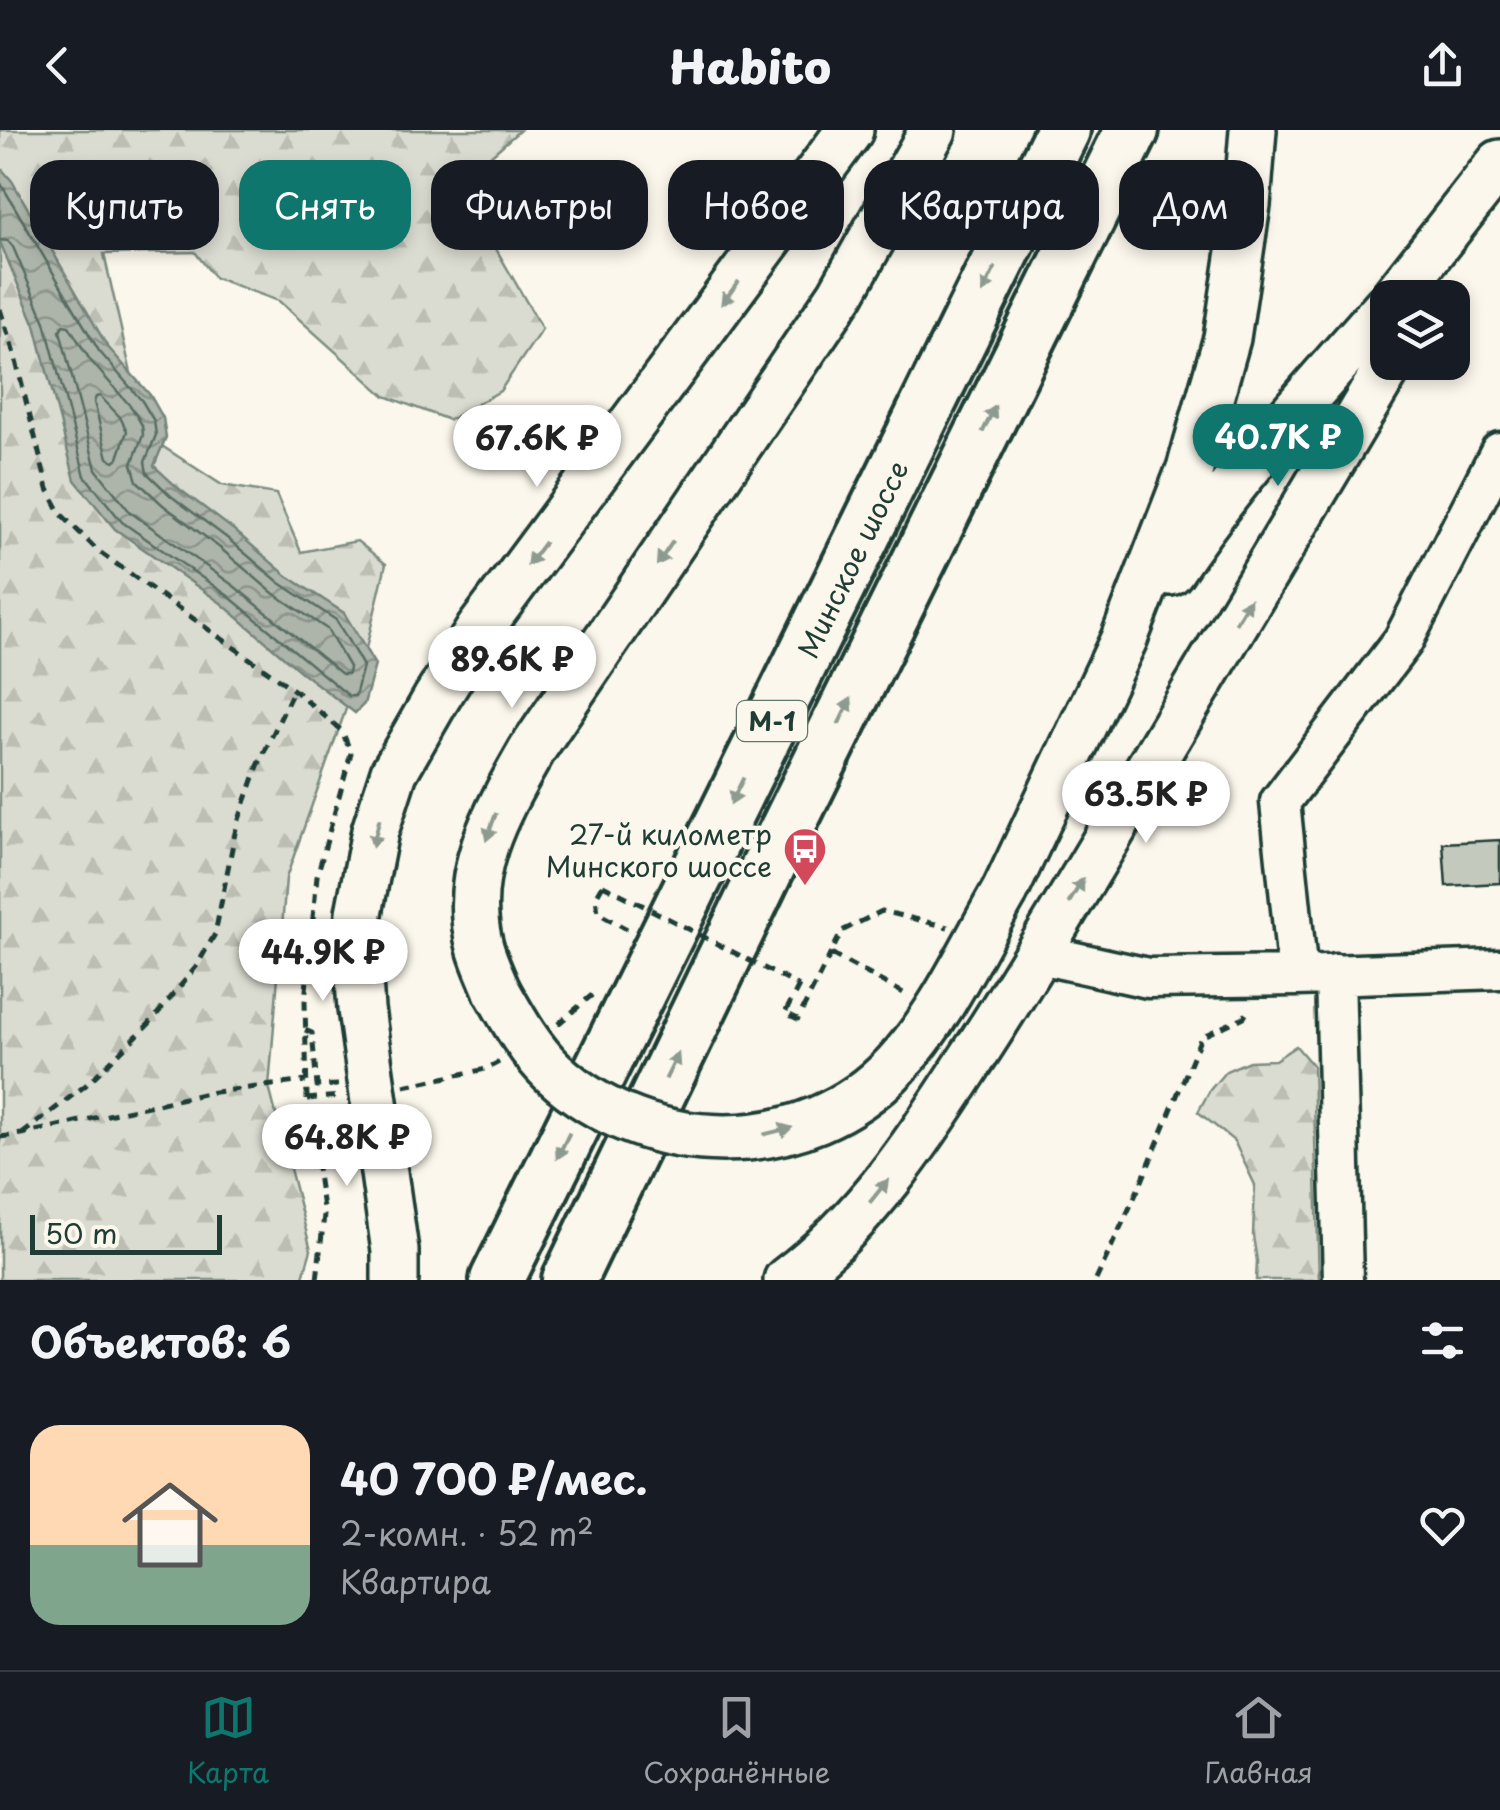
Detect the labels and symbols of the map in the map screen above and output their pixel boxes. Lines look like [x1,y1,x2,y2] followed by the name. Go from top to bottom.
[981,266,998,295] one-way arrow
[720,280,740,306] one-way arrow
[1186,404,1370,489] pin: 40.7K ₽
[445,405,629,490] pin: 67.6K ₽
[980,405,997,434] one-way arrow
[785,453,919,665] street label: Минское шоссе
[656,540,675,567] one-way arrow
[527,541,547,567] one-way arrow
[1234,597,1251,625] one-way arrow
[420,626,604,711] pin: 89.6K ₽
[836,696,853,725] one-way arrow
[737,701,807,741] road number: М-1
[1054,761,1238,846] pin: 63.5K ₽
[729,777,746,806] one-way arrow
[545,812,772,887] place label: 27-й километр Минского шоссе
[483,813,499,843] one-way arrow
[368,818,383,849] one-way arrow
[782,826,828,887] bus stop icon: 27-й километр Минского шоссе
[1067,877,1084,905] one-way arrow
[231,919,415,1004] pin: 44.9K ₽
[664,1051,681,1080] one-way arrow
[255,1104,439,1189] pin: 64.8K ₽
[763,1123,794,1138] one-way arrow
[554,1131,571,1160] one-way arrow
[868,1179,889,1204] one-way arrow
[30,1210,222,1254] scale bar

